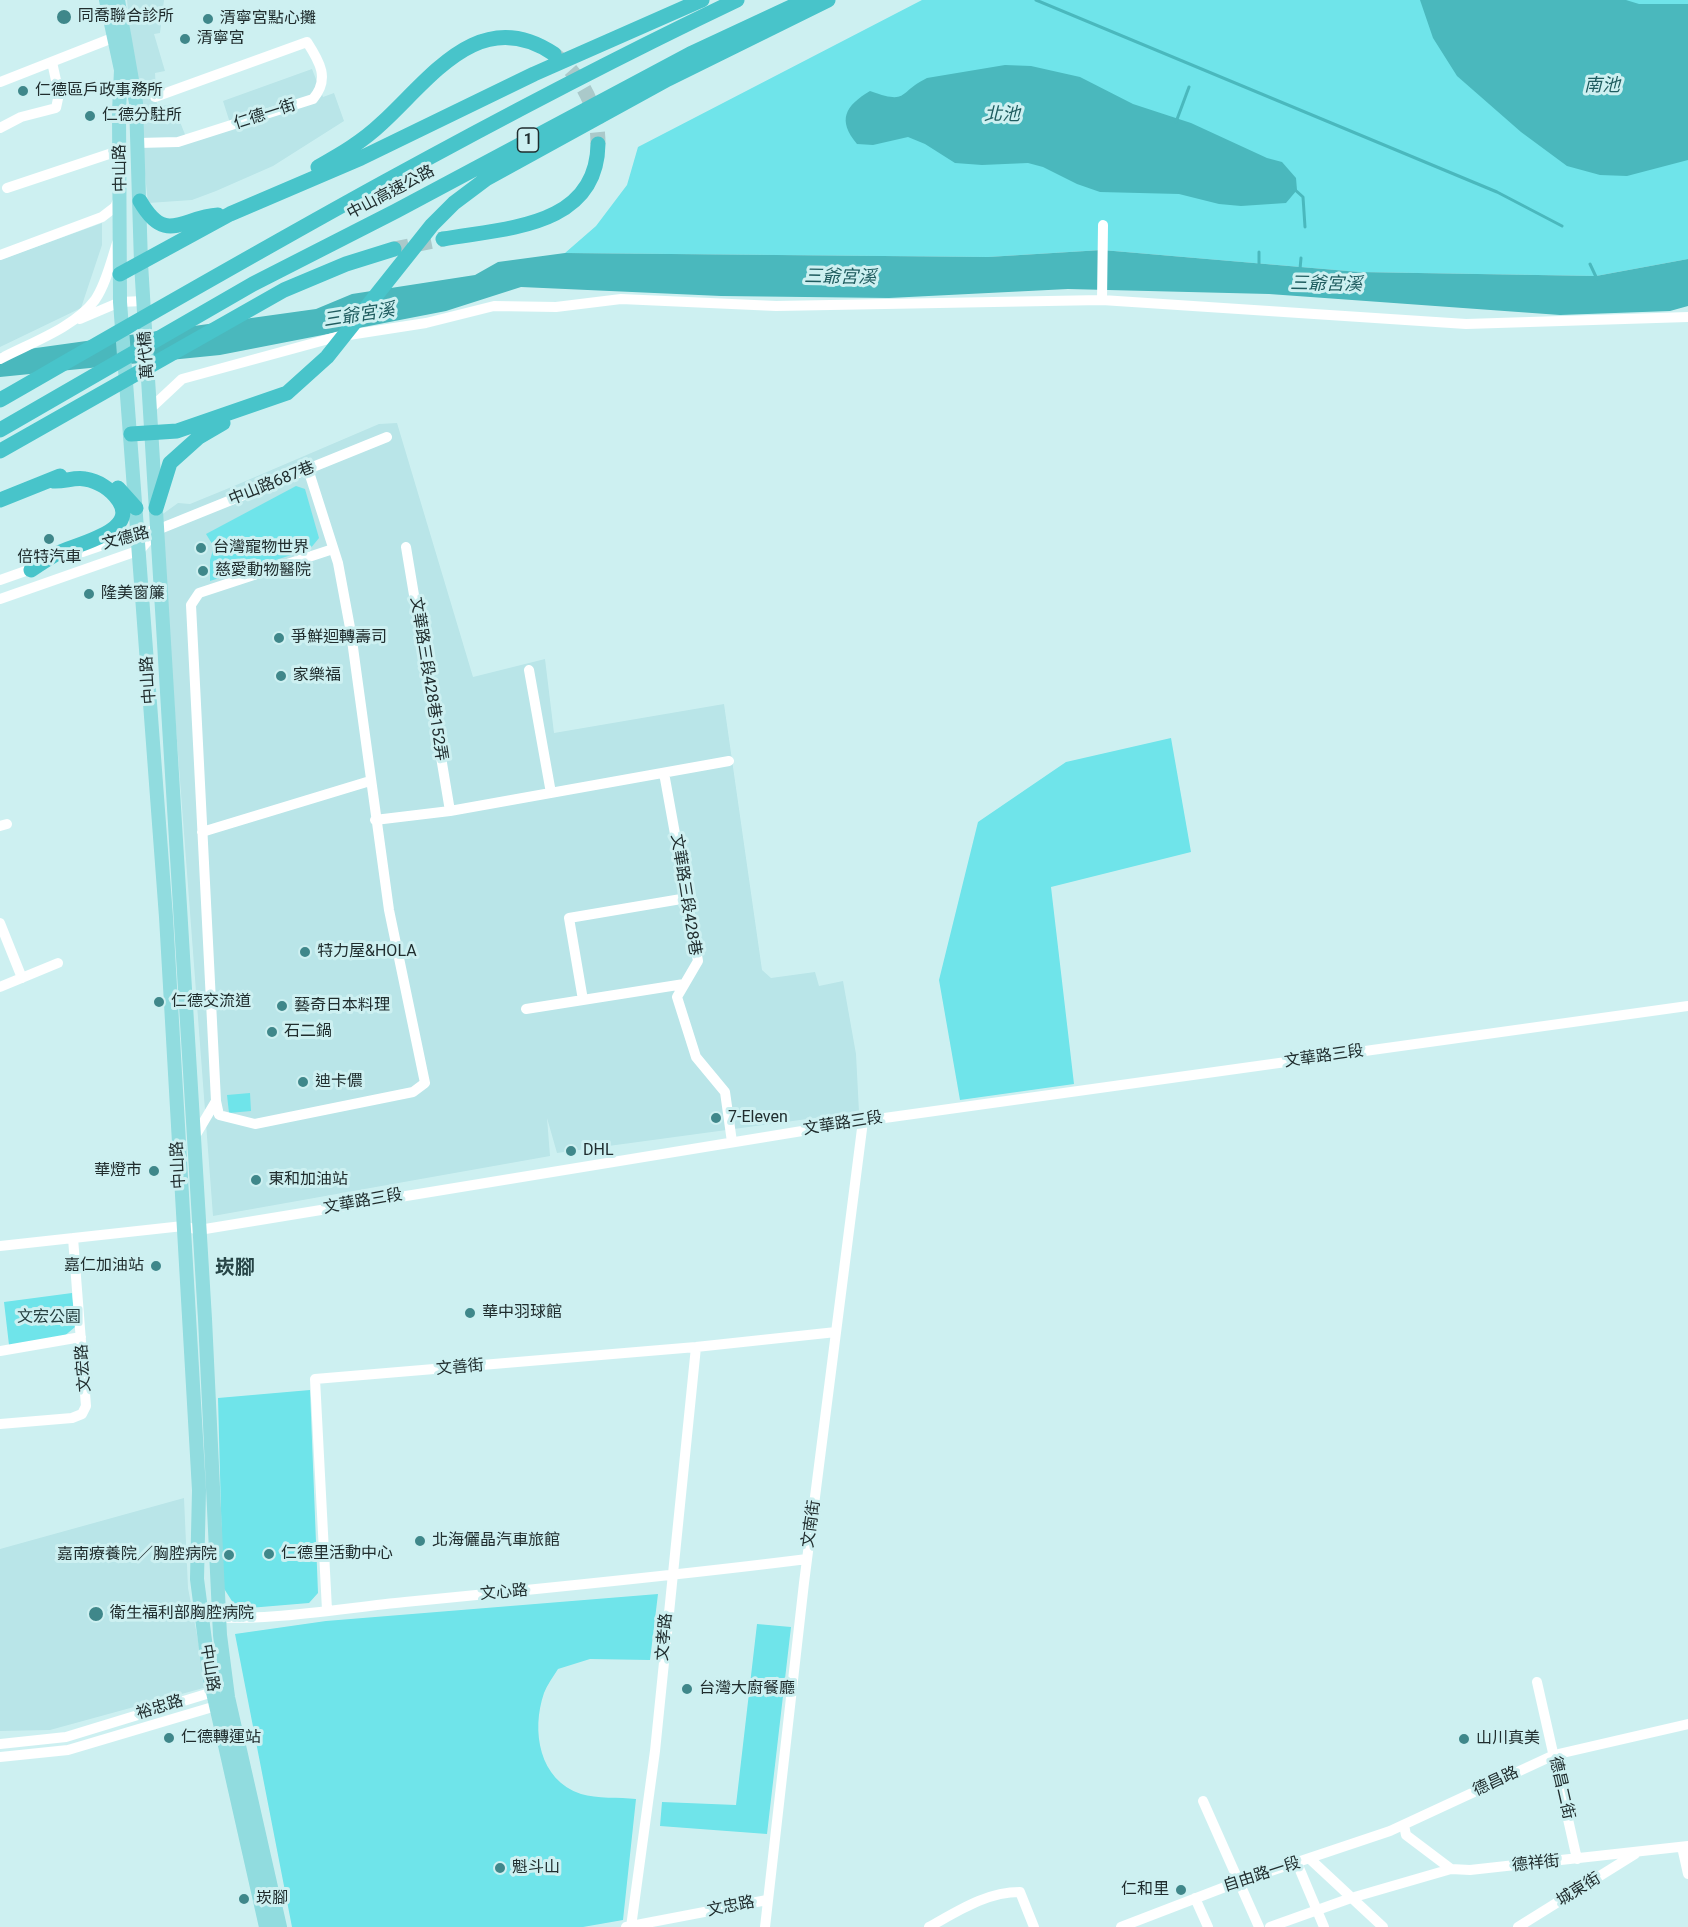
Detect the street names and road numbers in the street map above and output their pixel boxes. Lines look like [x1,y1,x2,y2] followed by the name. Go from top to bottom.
[232,96,298,134] street label: 仁德一街
[518,128,538,152] road number: 1
[111,144,131,192] street label: 中山路
[344,162,438,224] street label: 中山高速公路
[136,330,158,380] street label: 萬代橋
[226,458,318,510] street label: 中山路687巷
[100,524,152,554] street label: 文德路
[406,596,450,762] street label: 文華路三段428巷152弄
[138,655,160,705] street label: 中山路
[666,833,704,957] street label: 文華路三段428巷
[1283,1042,1365,1072] street label: 文華路三段
[802,1108,884,1140] street label: 文華路三段
[168,1141,190,1189] street label: 中山路
[322,1186,404,1218] street label: 文華路三段
[73,1343,95,1393] street label: 文宏路
[435,1356,485,1380] street label: 文善街
[799,1499,825,1549] street label: 文南街
[479,1581,529,1605] street label: 文心路
[653,1612,677,1662] street label: 文孝路
[196,1643,222,1693] street label: 中山路
[134,1692,186,1724] street label: 裕忠路
[1544,1755,1578,1821] street label: 德昌二街
[1470,1763,1522,1801] street label: 德昌路
[1511,1852,1561,1876] street label: 德祥街
[1221,1854,1303,1896] street label: 自由路一段
[1554,1869,1604,1911] street label: 城東街
[706,1893,756,1921] street label: 文忠路

